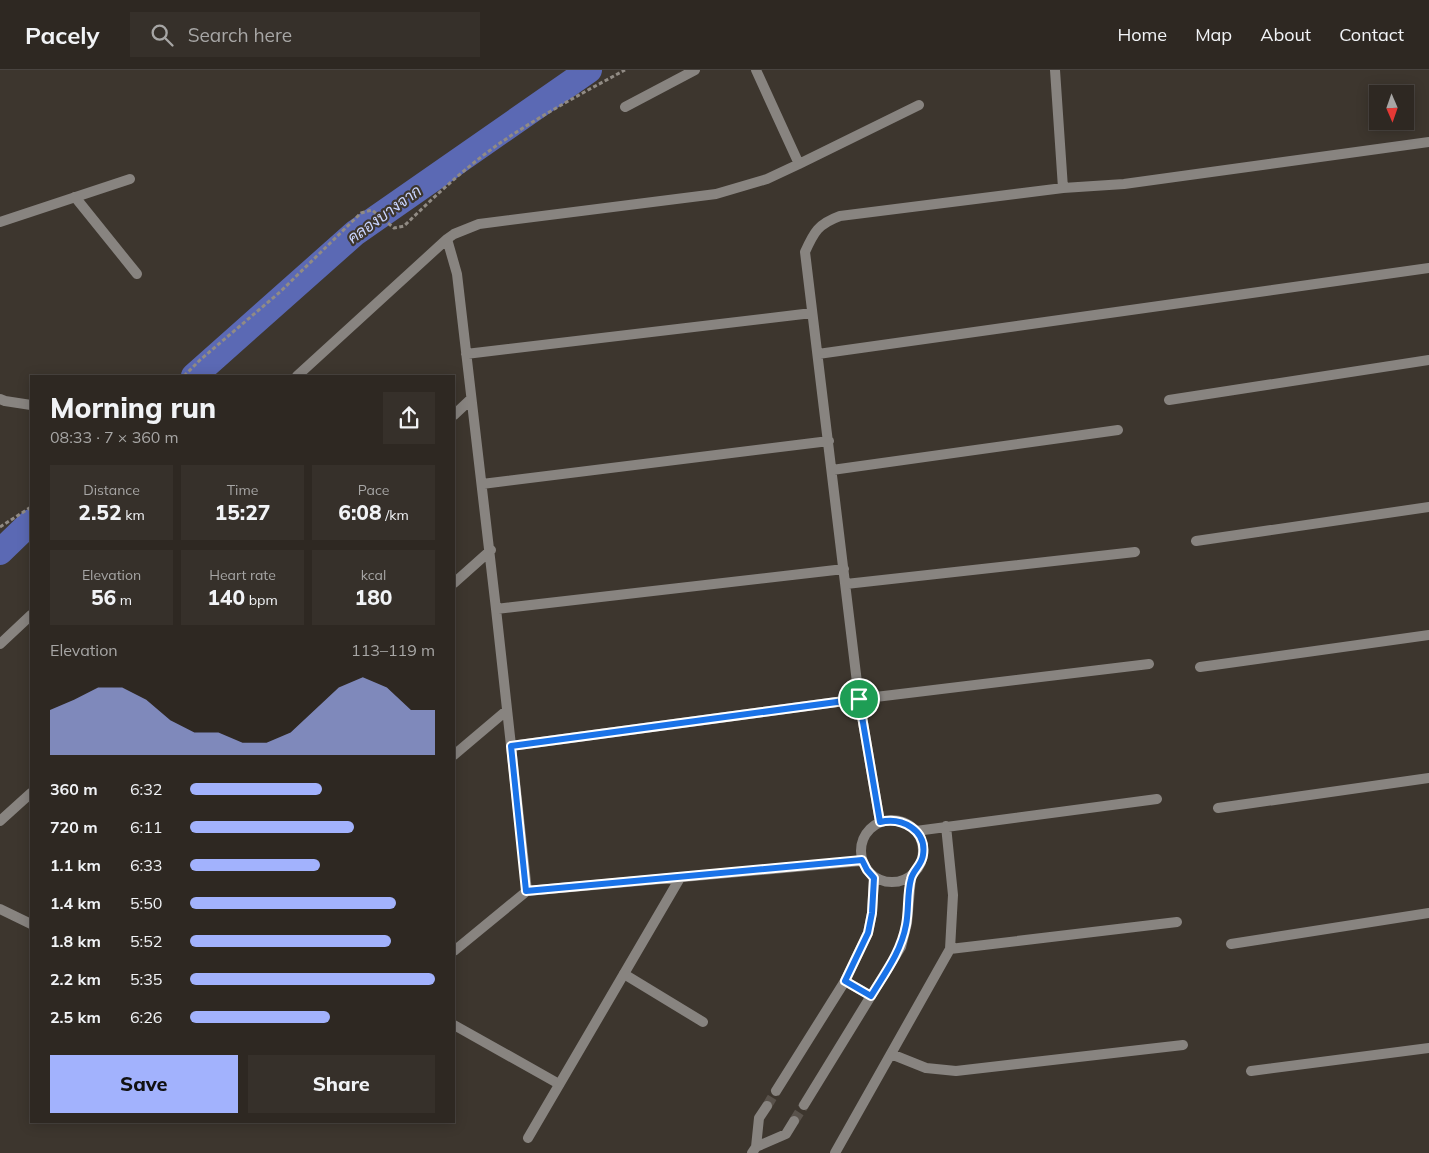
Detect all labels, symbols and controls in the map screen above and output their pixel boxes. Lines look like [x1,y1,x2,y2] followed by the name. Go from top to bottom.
[130,12,480,57] search box
[25,20,100,50] text: Pacely
[148,21,176,49] icon: search
[188,23,292,47] text: Search here
[1117,23,1167,46] text: Home
[1195,23,1232,46] text: Map
[1260,23,1311,46] text: About
[1339,23,1404,46] text: Contact
[1369,85,1414,130] north arrow
[1369,85,1414,130] map controls
[343,180,425,248] water label: คลองบางจาก
[50,390,216,425] text: Morning run
[383,392,435,444] button: share
[50,427,179,447] text: 08:33 · 7 × 360 m
[83,481,140,499] text: Distance
[227,481,258,499] text: Time
[358,481,389,499] text: Pace
[78,499,122,525] text: 2.52
[215,499,270,525] text: 15:27
[338,499,382,525] text: 6:08
[122,506,145,524] text: km
[382,506,409,524] text: /km
[82,566,141,584] text: Elevation
[209,566,276,584] text: Heart rate
[361,566,386,584] text: kcal
[91,584,116,610] text: 56
[207,584,245,610] text: 140
[355,584,392,610] text: 180
[116,591,132,609] text: m
[245,591,278,609] text: bpm
[50,640,118,660] text: Elevation
[351,640,435,660] text: 113–119 m
[838,678,880,720] pin
[845,685,873,713] icon: arrive
[50,779,98,799] text: 360 m
[130,779,162,799] text: 6:32
[50,817,98,837] text: 720 m
[130,817,162,837] text: 6:11
[50,855,101,875] text: 1.1 km
[130,855,162,875] text: 6:33
[50,893,101,913] text: 1.4 km
[130,893,162,913] text: 5:50
[50,931,101,951] text: 1.8 km
[130,931,162,951] text: 5:52
[50,969,101,989] text: 2.2 km
[130,969,162,989] text: 5:35
[50,1007,101,1027] text: 2.5 km
[130,1007,162,1027] text: 6:26
[50,1055,238,1113] button: Save
[248,1055,435,1113] button: Share

